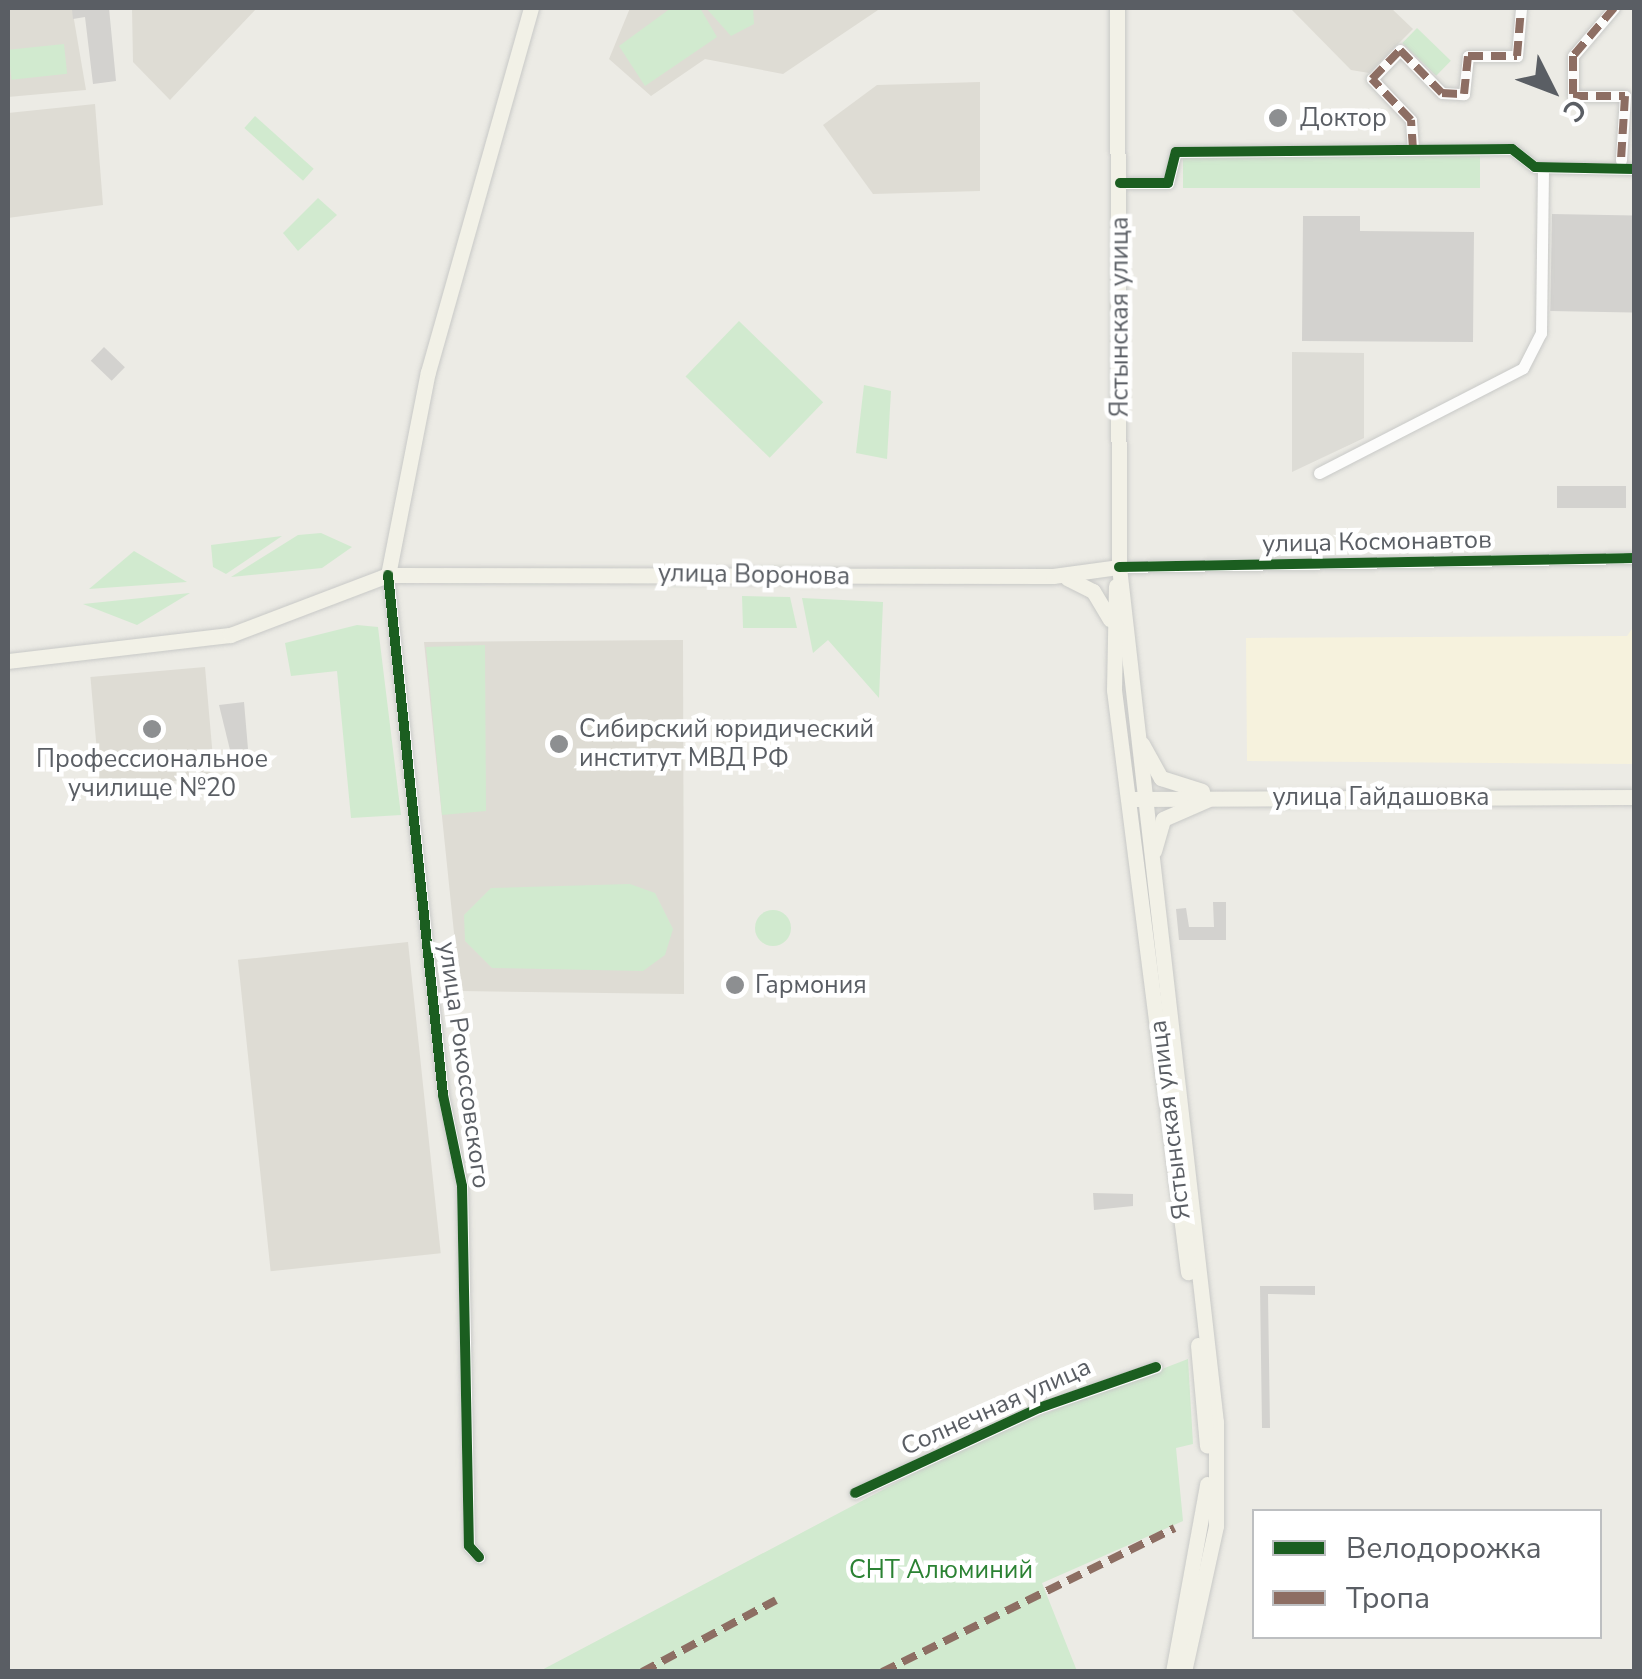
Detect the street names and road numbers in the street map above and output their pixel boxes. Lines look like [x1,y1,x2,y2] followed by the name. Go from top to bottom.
[1105,217,1135,417] street label: Ястынская улица
[1262,525,1492,559] street label: улица Космонавтов
[658,558,850,592] street label: улица Воронова
[1272,782,1490,812] street label: улица Гайдашовка
[432,940,496,1190] street label: улица Рокоссовского
[1143,1019,1197,1221] street label: Ястынская улица
[896,1352,1096,1462] street label: Солнечная улица

